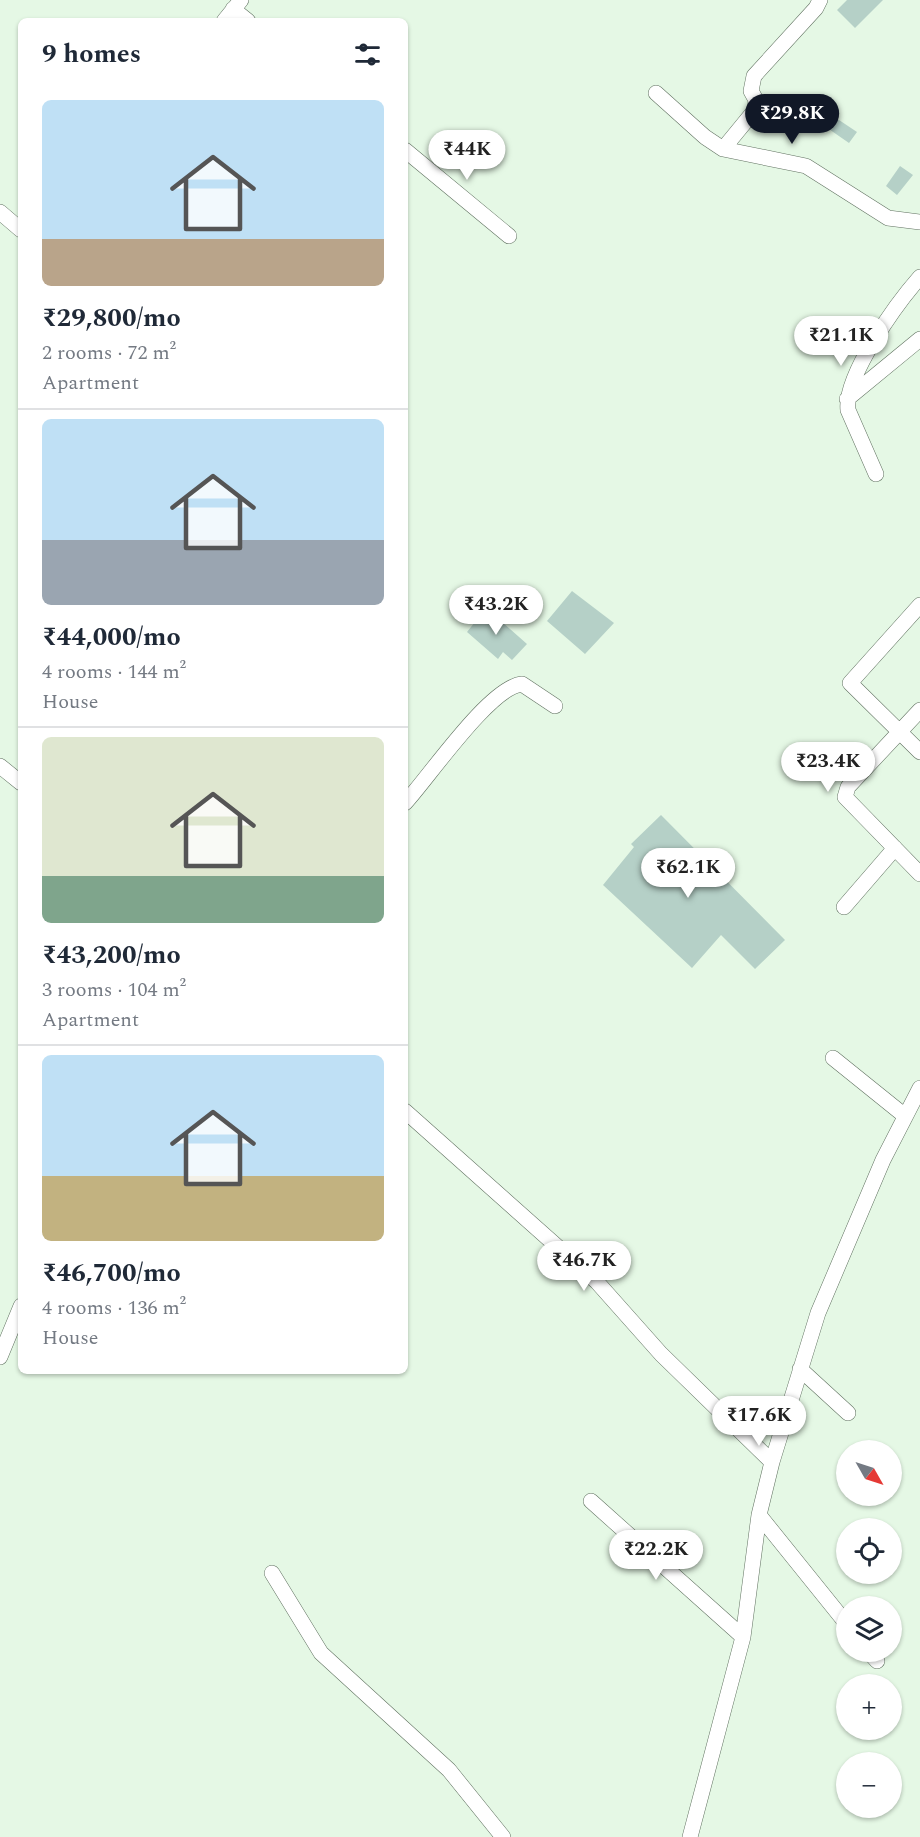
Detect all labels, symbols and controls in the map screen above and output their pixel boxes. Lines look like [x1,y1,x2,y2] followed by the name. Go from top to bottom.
[42,34,141,74] text: 9 homes
[351,38,384,71] icon: filters
[743,94,841,145] pin: ₹29.8K
[759,98,825,128] text: ₹29.8K
[431,130,503,181] pin: ₹44K
[442,134,492,164] text: ₹44K
[159,139,267,247] icon: home
[42,298,181,338] text: ₹29,800/mo
[792,316,890,367] pin: ₹21.1K
[808,320,874,350] text: ₹21.1K
[42,338,176,368] text: 2 rooms · 72 m²
[42,368,139,398] text: Apartment
[159,458,267,566] icon: home
[447,585,545,636] pin: ₹43.2K
[463,589,529,619] text: ₹43.2K
[42,617,181,657] text: ₹44,000/mo
[42,657,186,687] text: 4 rooms · 144 m²
[42,687,99,717] text: House
[779,742,877,793] pin: ₹23.4K
[795,746,861,776] text: ₹23.4K
[159,776,267,884] icon: home
[639,848,737,899] pin: ₹62.1K
[655,852,721,882] text: ₹62.1K
[42,935,181,975] text: ₹43,200/mo
[42,975,186,1005] text: 3 rooms · 104 m²
[42,1005,139,1035] text: Apartment
[159,1094,267,1202] icon: home
[535,1241,633,1292] pin: ₹46.7K
[551,1245,617,1275] text: ₹46.7K
[42,1253,181,1293] text: ₹46,700/mo
[42,1293,186,1323] text: 4 rooms · 136 m²
[42,1323,99,1353] text: House
[710,1396,808,1447] pin: ₹17.6K
[726,1400,792,1430] text: ₹17.6K
[836,1440,902,1506] north arrow
[836,1440,902,1818] map controls
[836,1518,902,1584] button: locate
[607,1530,705,1581] pin: ₹22.2K
[623,1534,689,1564] text: ₹22.2K
[836,1596,902,1662] button: layers
[836,1674,902,1740] button: +
[836,1752,902,1818] button: −

